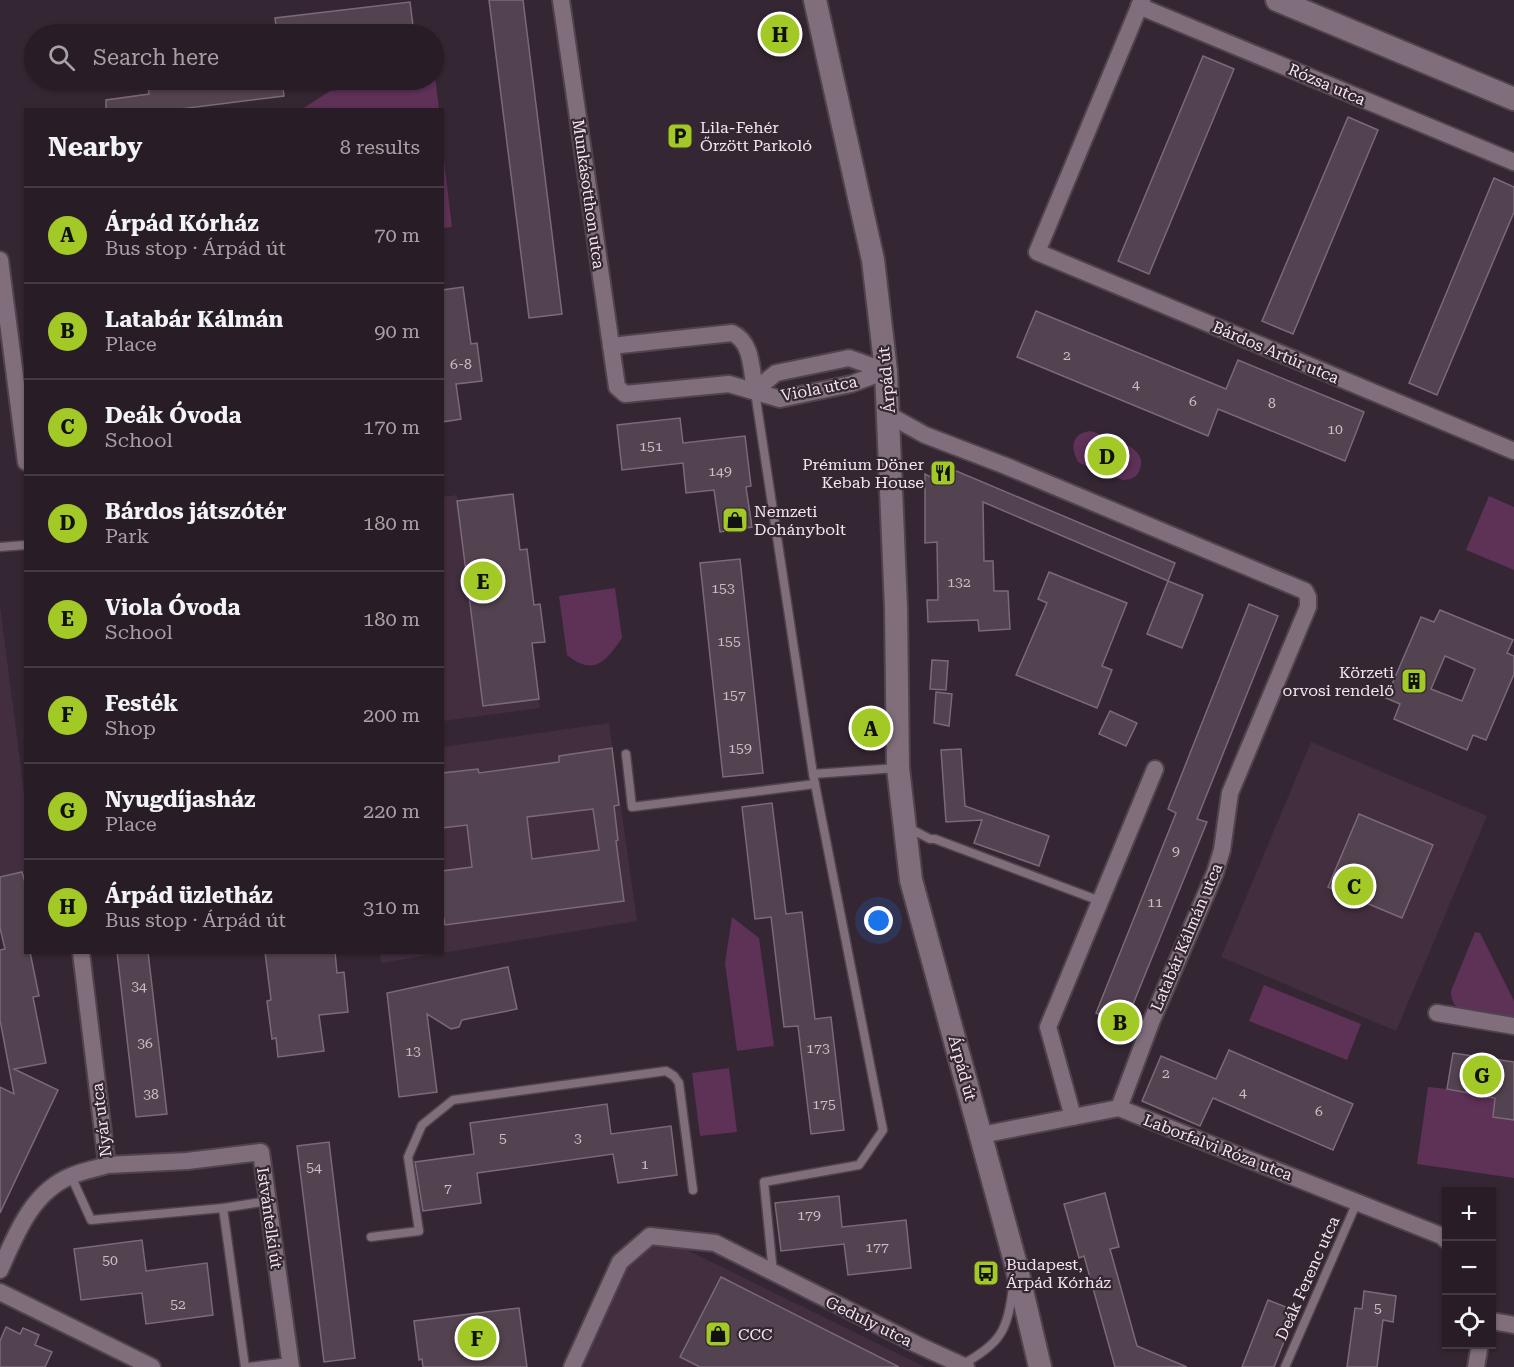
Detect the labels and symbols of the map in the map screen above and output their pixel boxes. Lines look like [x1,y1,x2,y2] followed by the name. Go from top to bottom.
[760,12,800,57] pin: H
[1285,60,1369,109] street label: Rózsa utca
[569,118,608,270] street label: Munkásotthon utca
[700,118,812,155] place label: Lila-Fehér Őrzött Parkoló
[665,121,695,151] parking icon: Lila-Fehér Őrzött Parkoló
[1210,317,1342,388] street label: Bárdos Artúr utca
[874,346,899,414] street label: Árpád út
[1063,347,1071,363] house number: 2
[450,356,472,372] house number: 6-8
[779,372,859,405] street label: Viola utca
[1132,376,1140,392] house number: 4
[1189,393,1197,409] house number: 6
[1268,395,1276,411] house number: 8
[1327,421,1343,437] house number: 10
[1088,434,1126,478] pin: D
[639,438,663,454] house number: 151
[802,455,924,492] place label: Prémium Döner Kebab House
[928,458,958,488] restaurant icon: Prémium Döner Kebab House
[708,463,732,479] house number: 149
[754,502,846,539] place label: Nemzeti Dohánybolt
[720,505,750,535] shop icon: Nemzeti Dohánybolt
[464,558,502,604] pin: E
[947,574,971,590] house number: 132
[711,580,735,596] house number: 153
[717,633,741,649] house number: 155
[1283,663,1394,700] place label: Körzeti orvosi rendelő
[1399,666,1429,696] building icon: Körzeti orvosi rendelő
[722,687,746,703] house number: 157
[852,706,890,750] pin: A
[728,740,752,756] house number: 159
[1172,843,1180,859] house number: 9
[1147,860,1226,1014] street label: Latabár Kálmán utca
[1334,864,1374,908] pin: C
[1147,894,1163,910] house number: 11
[864,906,893,935] your location
[131,978,147,994] house number: 34
[1100,1000,1140,1044] pin: B
[945,1033,980,1103] street label: Árpád út
[137,1035,153,1051] house number: 36
[806,1040,830,1056] house number: 173
[405,1043,421,1059] house number: 13
[1462,1052,1502,1098] pin: G
[1162,1065,1170,1081] house number: 2
[87,1081,115,1158] street label: Nyár utca
[1239,1084,1247,1100] house number: 4
[143,1086,159,1102] house number: 38
[812,1096,836,1112] house number: 175
[1315,1103,1323,1119] house number: 6
[1141,1110,1295,1185] street label: Laborfalvi Róza utca
[499,1130,507,1146] house number: 5
[574,1130,582,1146] house number: 3
[641,1156,649,1172] house number: 1
[306,1159,322,1175] house number: 54
[253,1166,286,1270] street label: Istvántelki út
[444,1180,452,1196] house number: 7
[797,1207,821,1223] house number: 179
[1272,1213,1343,1343] street label: Deák Ferenc utca
[865,1239,889,1255] house number: 177
[102,1252,118,1268] house number: 50
[1006,1255,1112,1292] place label: Budapest, Árpád Kórház
[971,1258,1001,1288] bus stop icon: Budapest, Árpád Kórház
[822,1292,915,1351] street label: Geduly utca
[170,1296,186,1312] house number: 52
[1374,1300,1382,1316] house number: 5
[458,1316,496,1360] pin: F
[703,1319,733,1349] shop icon: CCC
[738,1325,772,1344] place label: CCC

